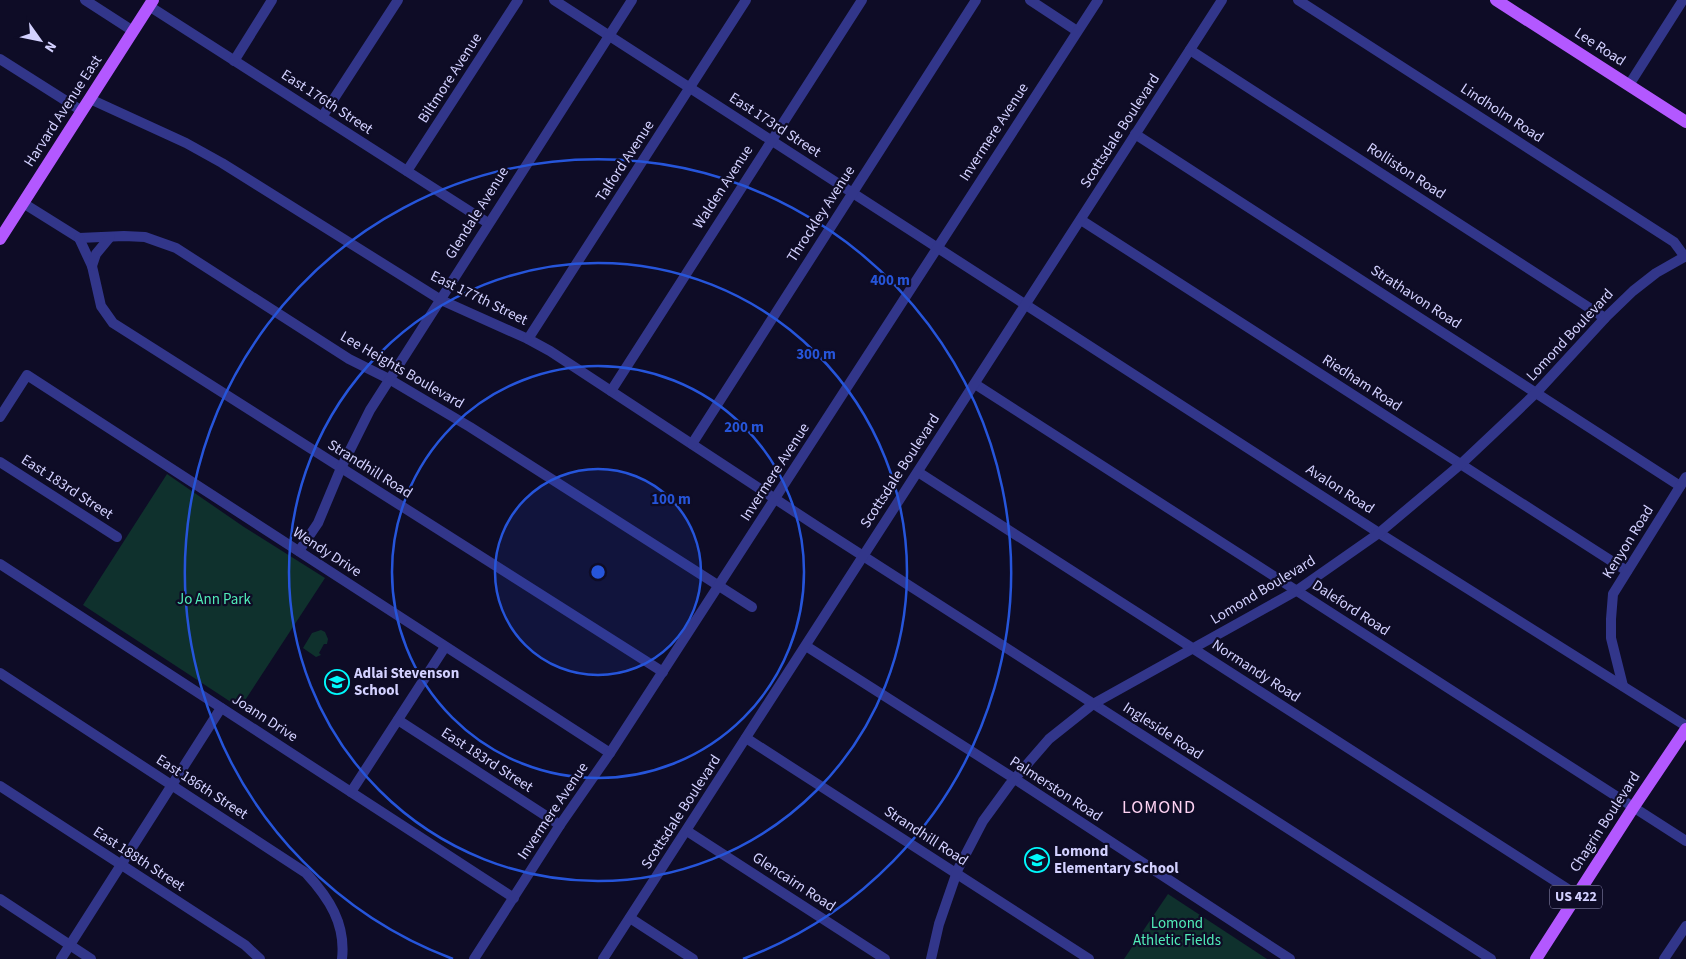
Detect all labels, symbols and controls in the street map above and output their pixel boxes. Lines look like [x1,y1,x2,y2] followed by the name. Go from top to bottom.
[15,15,65,65] north arrow
[1570,23,1630,71] street label: Lee Road
[413,29,487,127] street label: Biltmore Avenue
[39,37,61,56] text: N
[19,51,107,171] street label: Harvard Avenue East
[277,64,377,140] street label: East 176th Street
[1075,70,1165,192] street label: Scottsdale Boulevard
[1456,78,1548,148] street label: Lindholm Road
[954,79,1034,185] street label: Invermere Avenue
[725,87,825,163] street label: East 173rd Street
[591,116,659,206] street label: Talford Avenue
[1362,138,1450,204] street label: Rolliston Road
[688,141,758,233] street label: Walden Avenue
[782,162,860,266] street label: Throckley Avenue
[440,163,514,263] street label: Glendale Avenue
[1367,260,1465,334] street label: Strathavon Road
[427,265,531,331] street label: East 177th Street
[870,270,910,291] text: 400 m
[1522,284,1618,386] street label: Lomond Boulevard
[336,326,468,414] street label: Lee Heights Boulevard
[796,344,836,365] text: 300 m
[1318,349,1406,417] street label: Riedham Road
[855,410,945,532] street label: Scottsdale Boulevard
[724,417,764,438] text: 200 m
[735,419,815,525] street label: Invermere Avenue
[324,435,416,503] street label: Strandhill Road
[17,449,117,525] street label: East 183rd Street
[1302,459,1378,519] street label: Avalon Road
[651,489,691,510] text: 100 m
[1597,501,1659,583] street label: Kenyon Road
[288,522,366,582] street label: Wendy Drive
[1206,550,1320,630] street label: Lomond Boulevard
[589,563,607,581] centre of rings
[1308,575,1394,641] street label: Daleford Road
[177,589,252,610] park label: Jo Ann Park
[1208,634,1304,708] street label: Normandy Road
[353,663,459,701] place label: Adlai Stevenson School
[324,669,350,695] school or university icon: Adlai Stevenson School
[228,689,302,747] street label: Joann Drive
[1119,697,1207,765] street label: Ingleside Road
[437,722,537,798] street label: East 183rd Street
[152,749,252,825] street label: East 186th Street
[636,751,726,873] street label: Scottsdale Boulevard
[1006,751,1106,827] street label: Palmerston Road
[513,758,593,864] street label: Invermere Avenue
[1565,768,1645,876] street label: Chagrin Boulevard
[1122,795,1196,820] district label: LOMOND
[880,801,972,871] street label: Strandhill Road
[89,821,189,897] street label: East 188th Street
[1054,841,1179,879] place label: Lomond Elementary School
[748,847,840,917] street label: Glencairn Road
[1024,847,1050,873] school or university icon: Lomond Elementary School
[1550,886,1602,909] road number: US 422
[1133,913,1221,951] park label: Lomond Athletic Fields

